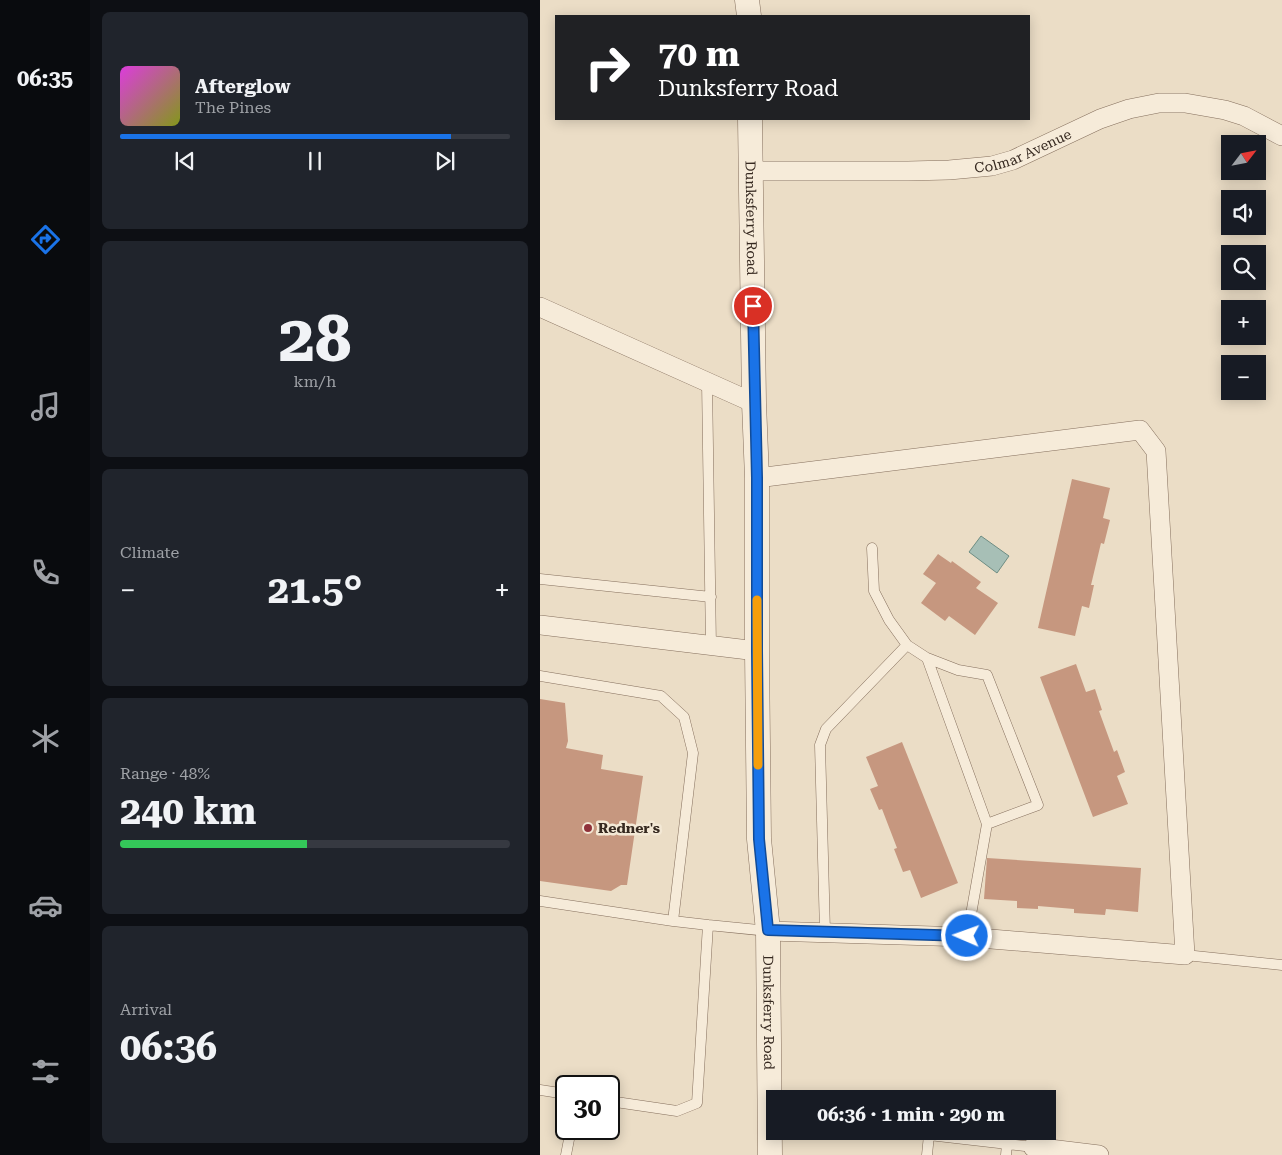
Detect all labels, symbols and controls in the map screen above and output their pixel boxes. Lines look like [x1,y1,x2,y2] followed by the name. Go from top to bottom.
[658,34,740,75] text: 70 m
[575,35,640,100] icon: right
[17,66,73,91] text: 06:35
[195,75,291,98] text: Afterglow
[658,76,838,101] text: Dunksferry Road
[195,98,271,117] text: The Pines
[974,126,1074,176] street label: Colmar Avenue
[1221,135,1266,180] north arrow
[1221,135,1266,400] map controls
[171,147,199,175] icon: previous
[301,147,329,175] icon: pause
[431,147,459,175] icon: next
[743,160,760,276] street label: Dunksferry Road
[1221,190,1266,235] button: sound
[28,222,63,257] icon: directions
[1221,245,1266,290] button: search
[732,285,774,327] pin
[739,292,767,320] icon: arrive
[1221,300,1266,345] button: +
[279,301,351,377] text: 28
[1221,355,1266,400] button: −
[294,372,336,391] text: km/h
[28,389,63,424] icon: music
[120,543,179,562] text: Climate
[28,555,63,590] icon: phone
[268,568,362,612] text: 21.5°
[120,574,136,607] text: −
[494,574,510,607] text: +
[28,721,63,756] icon: climate
[120,764,210,783] text: Range · 48%
[120,789,256,833] text: 240 km
[598,820,660,836] place label: Redner's
[582,822,594,834] marker: Redner's
[28,888,63,923] icon: car
[940,909,992,961] position arrow
[760,955,777,1070] street label: Dunksferry Road
[120,1000,172,1019] text: Arrival
[120,1025,217,1069] text: 06:36
[28,1054,63,1089] icon: filters
[555,1075,620,1140] speed limit sign: 30
[817,1103,1005,1126] text: 06:36 · 1 min · 290 m

